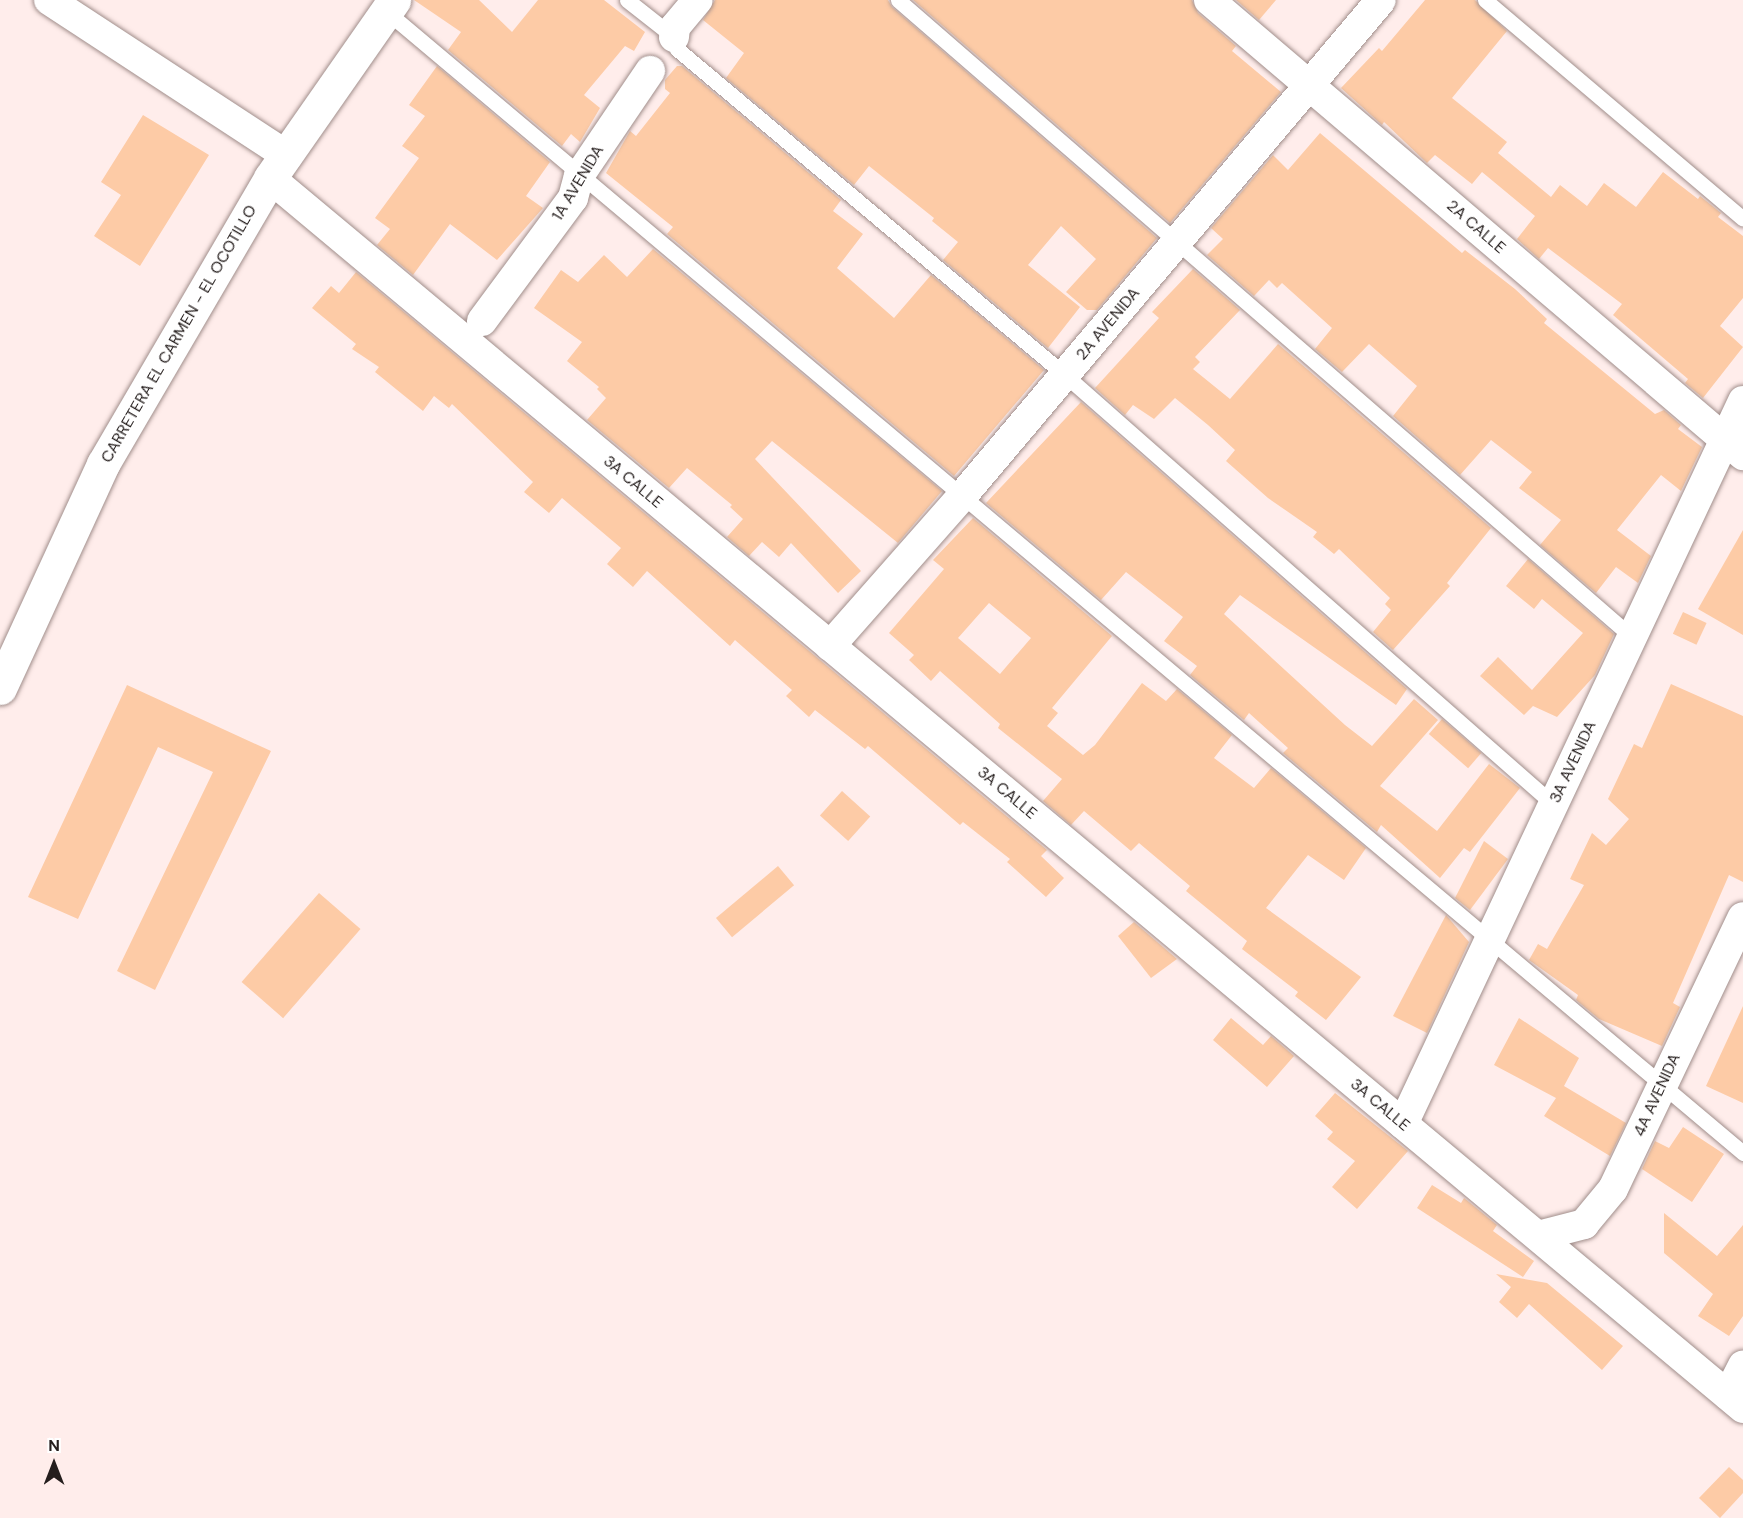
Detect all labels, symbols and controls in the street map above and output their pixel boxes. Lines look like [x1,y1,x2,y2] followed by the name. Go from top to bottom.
[548,142,608,224] street label: 1A AVENIDA
[1443,196,1509,258] street label: 2A CALLE
[97,202,261,466] street label: CARRETERA EL CARMEN - EL OCOTILLO
[1072,284,1144,364] street label: 2A AVENIDA
[599,452,667,512] street label: 3A CALLE
[1546,718,1600,806] street label: 3A AVENIDA
[973,763,1041,823] street label: 3A CALLE
[1629,1051,1685,1139] street label: 4A AVENIDA
[1346,1075,1414,1135] street label: 3A CALLE
[24,1434,84,1494] north arrow
[48,1435,60,1456] text: N

